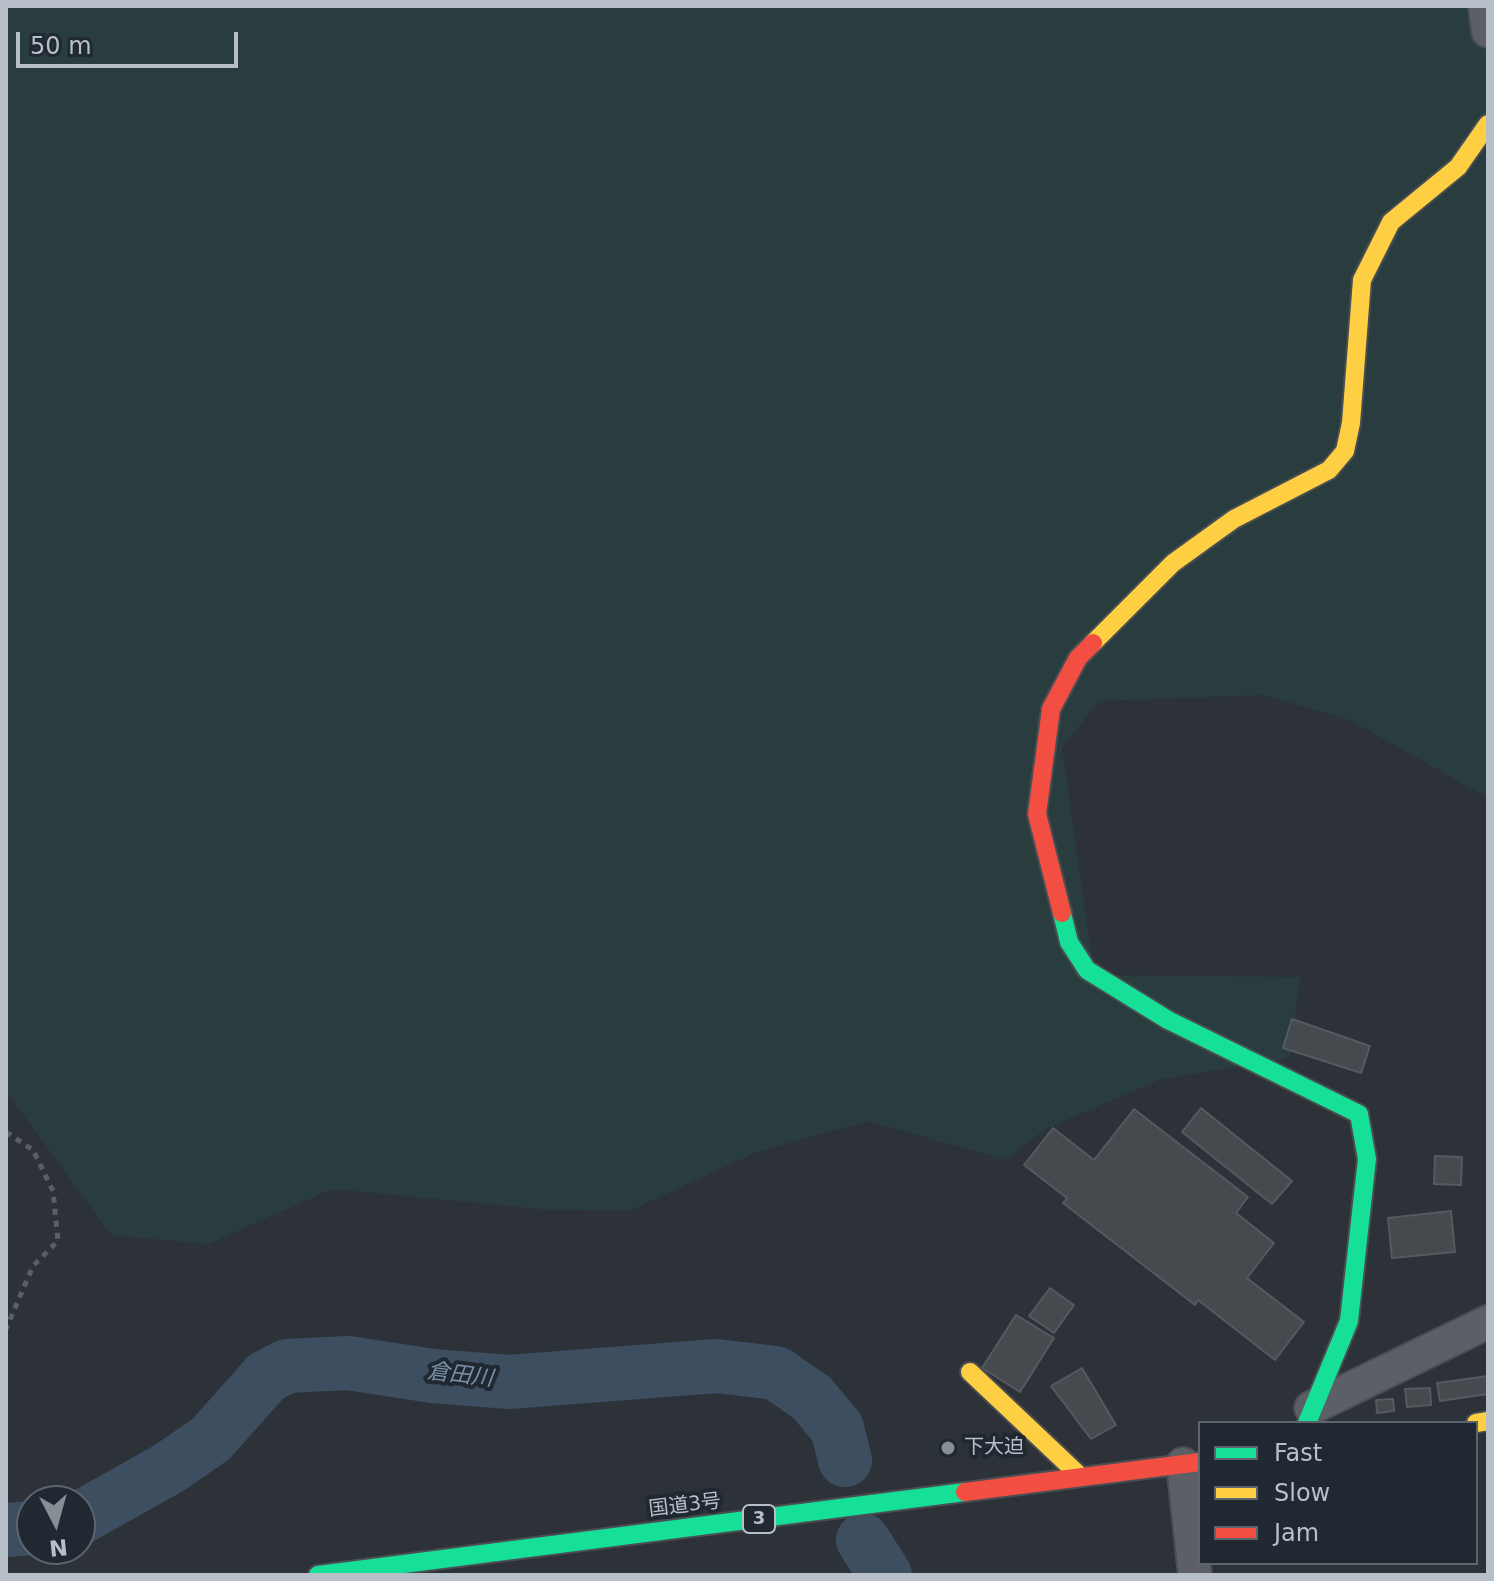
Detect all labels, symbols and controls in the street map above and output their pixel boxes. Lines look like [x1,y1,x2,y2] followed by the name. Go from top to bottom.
[20,16,242,66] scale bar
[30,32,92,60] text: 50 m
[426,1359,494,1393] water label: 倉田川
[1198,1421,1478,1565] legend
[964,1436,1024,1460] place label: 下大迫
[939,1439,957,1457] marker: 下大迫
[1274,1439,1322,1467] text: Fast
[1274,1479,1330,1507] text: Slow
[16,1485,96,1565] north arrow
[647,1490,723,1522] street label: 国道3号
[743,1505,775,1533] road number: 3
[1274,1519,1319,1547] text: Jam
[48,1534,69,1561] text: N

